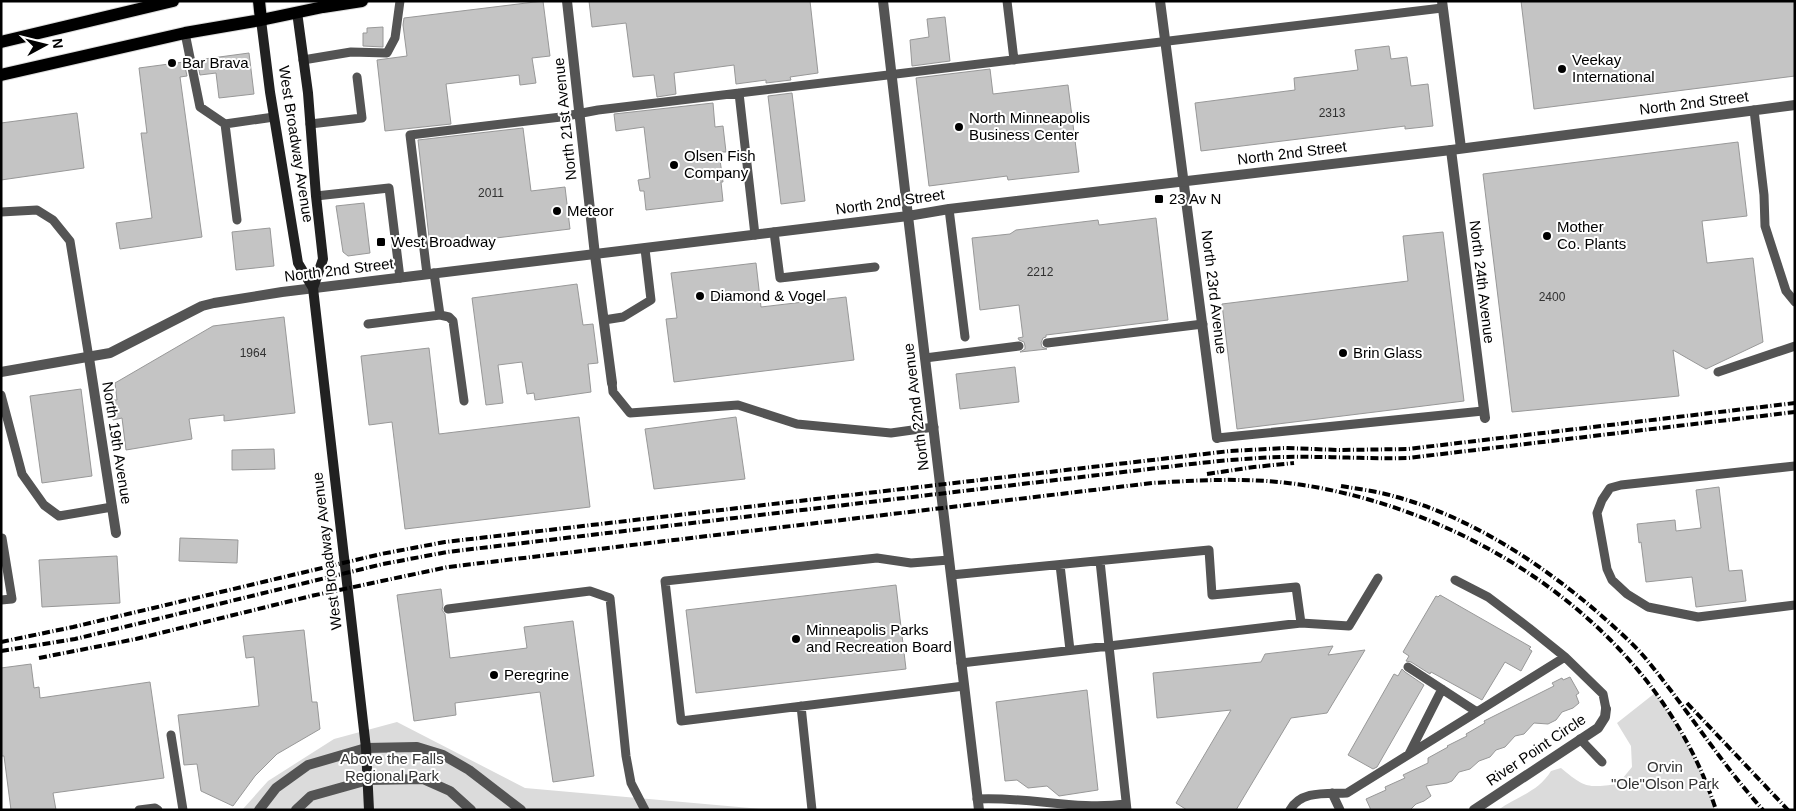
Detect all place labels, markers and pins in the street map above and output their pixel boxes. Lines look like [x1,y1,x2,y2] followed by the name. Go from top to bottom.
[1572,51,1655,85] place label: Veekay International
[182,54,249,71] place label: Bar Brava
[166,57,178,69] marker: Bar Brava
[1556,63,1568,75] marker: Veekay International
[969,109,1090,143] place label: North Minneapolis Business Center
[953,121,965,133] marker: North Minneapolis Business Center
[684,147,756,181] place label: Olsen Fish Company
[668,159,680,171] marker: Olsen Fish Company
[1169,190,1221,207] place label: 23 Av N
[1153,193,1165,205] marker: 23 Av N
[567,202,614,219] place label: Meteor
[551,205,563,217] marker: Meteor
[1557,218,1626,252] place label: Mother Co. Plants
[1541,230,1553,242] marker: Mother Co. Plants
[391,233,496,250] place label: West Broadway
[375,236,387,248] marker: West Broadway
[710,287,826,304] place label: Diamond & Vogel
[694,290,706,302] marker: Diamond & Vogel
[1353,344,1422,361] place label: Brin Glass
[1337,347,1349,359] marker: Brin Glass
[806,621,952,655] place label: Minneapolis Parks and Recreation Board
[790,633,802,645] marker: Minneapolis Parks and Recreation Board
[504,666,569,683] place label: Peregrine
[488,669,500,681] marker: Peregrine

